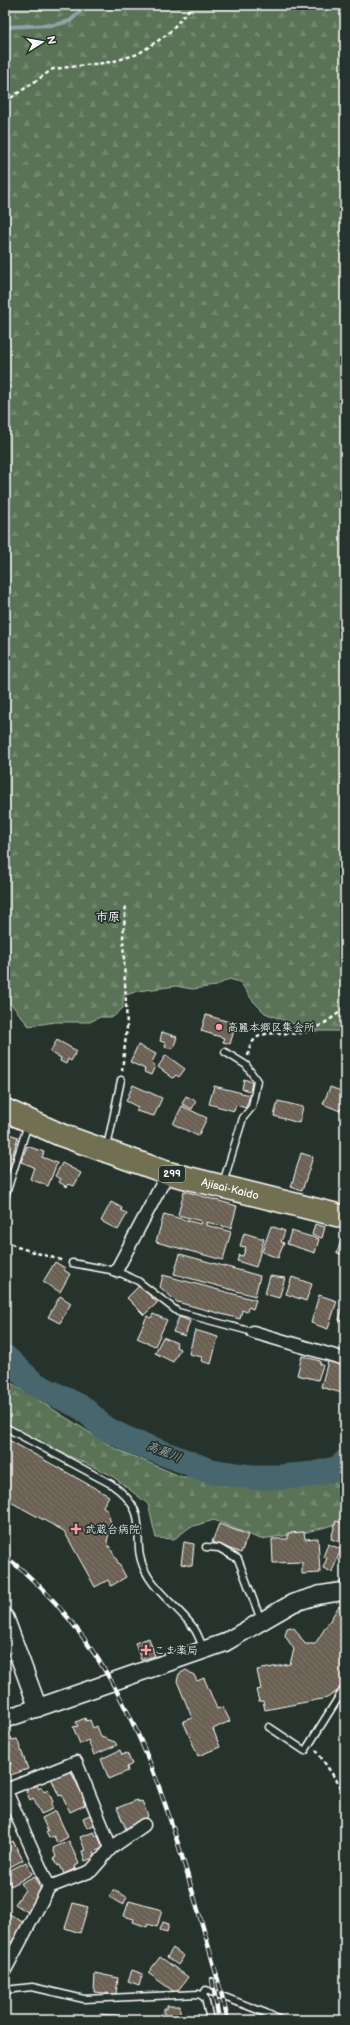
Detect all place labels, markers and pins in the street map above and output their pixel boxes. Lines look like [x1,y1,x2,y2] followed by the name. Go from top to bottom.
[227,1021,315,1034] place label: 高麗本郷区集会所
[214,1022,224,1032] marker: 高麗本郷区集会所
[70,1523,82,1535] marker: 武蔵台病院
[85,1523,140,1536] place label: 武蔵台病院
[154,1644,198,1657] place label: こま薬局
[141,1645,151,1655] marker: こま薬局

